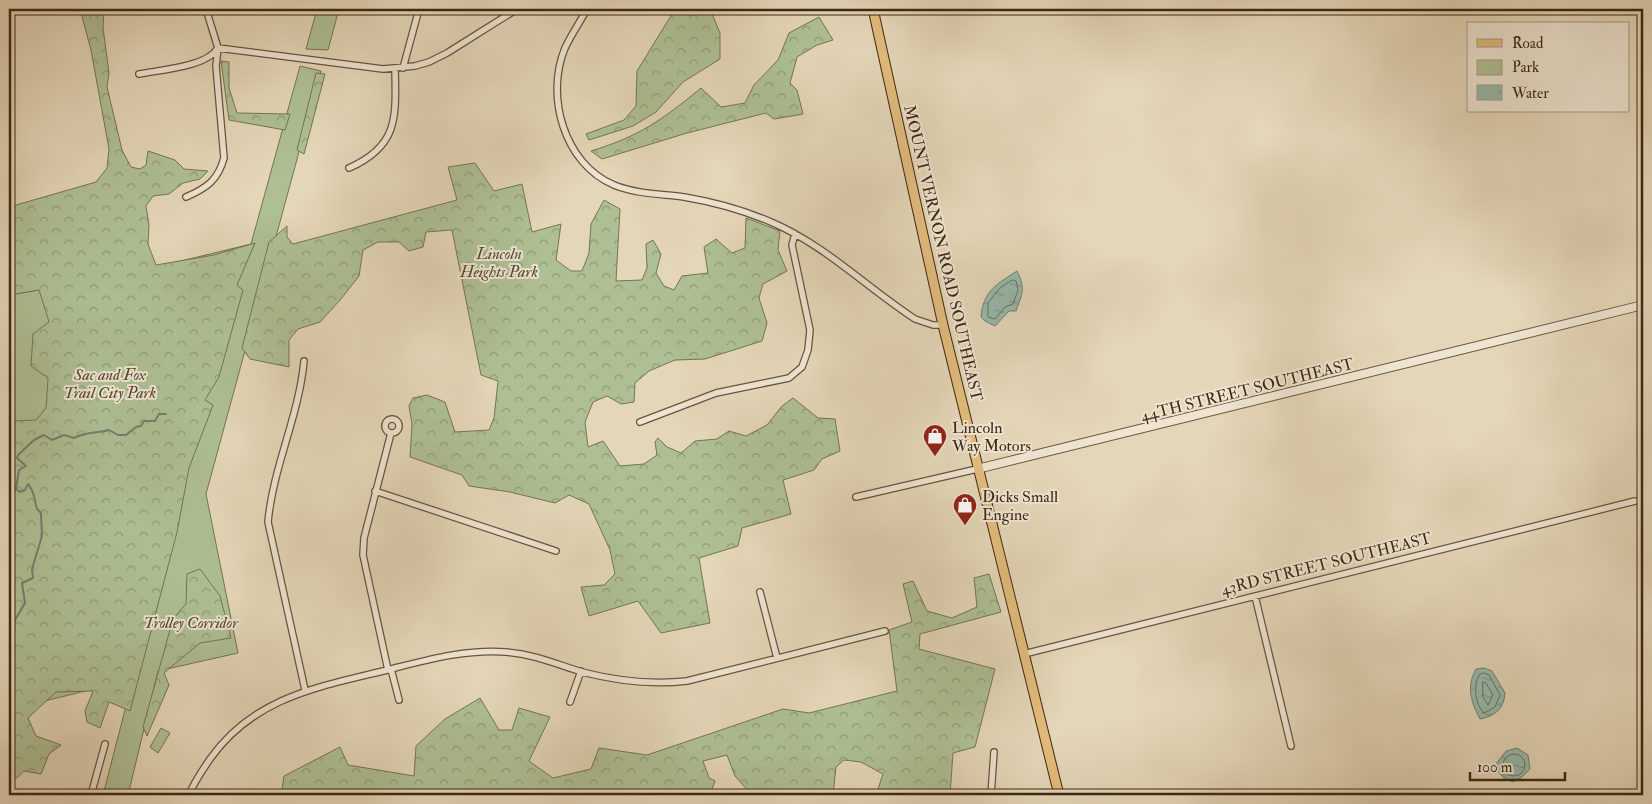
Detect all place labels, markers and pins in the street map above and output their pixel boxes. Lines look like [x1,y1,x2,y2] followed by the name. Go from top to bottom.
[951,418,1031,456] place label: Lincoln Way Motors
[922,423,948,457] shop icon: Lincoln Way Motors
[982,487,1058,525] place label: Dicks Small Engine
[952,492,978,526] shop icon: Dicks Small Engine

